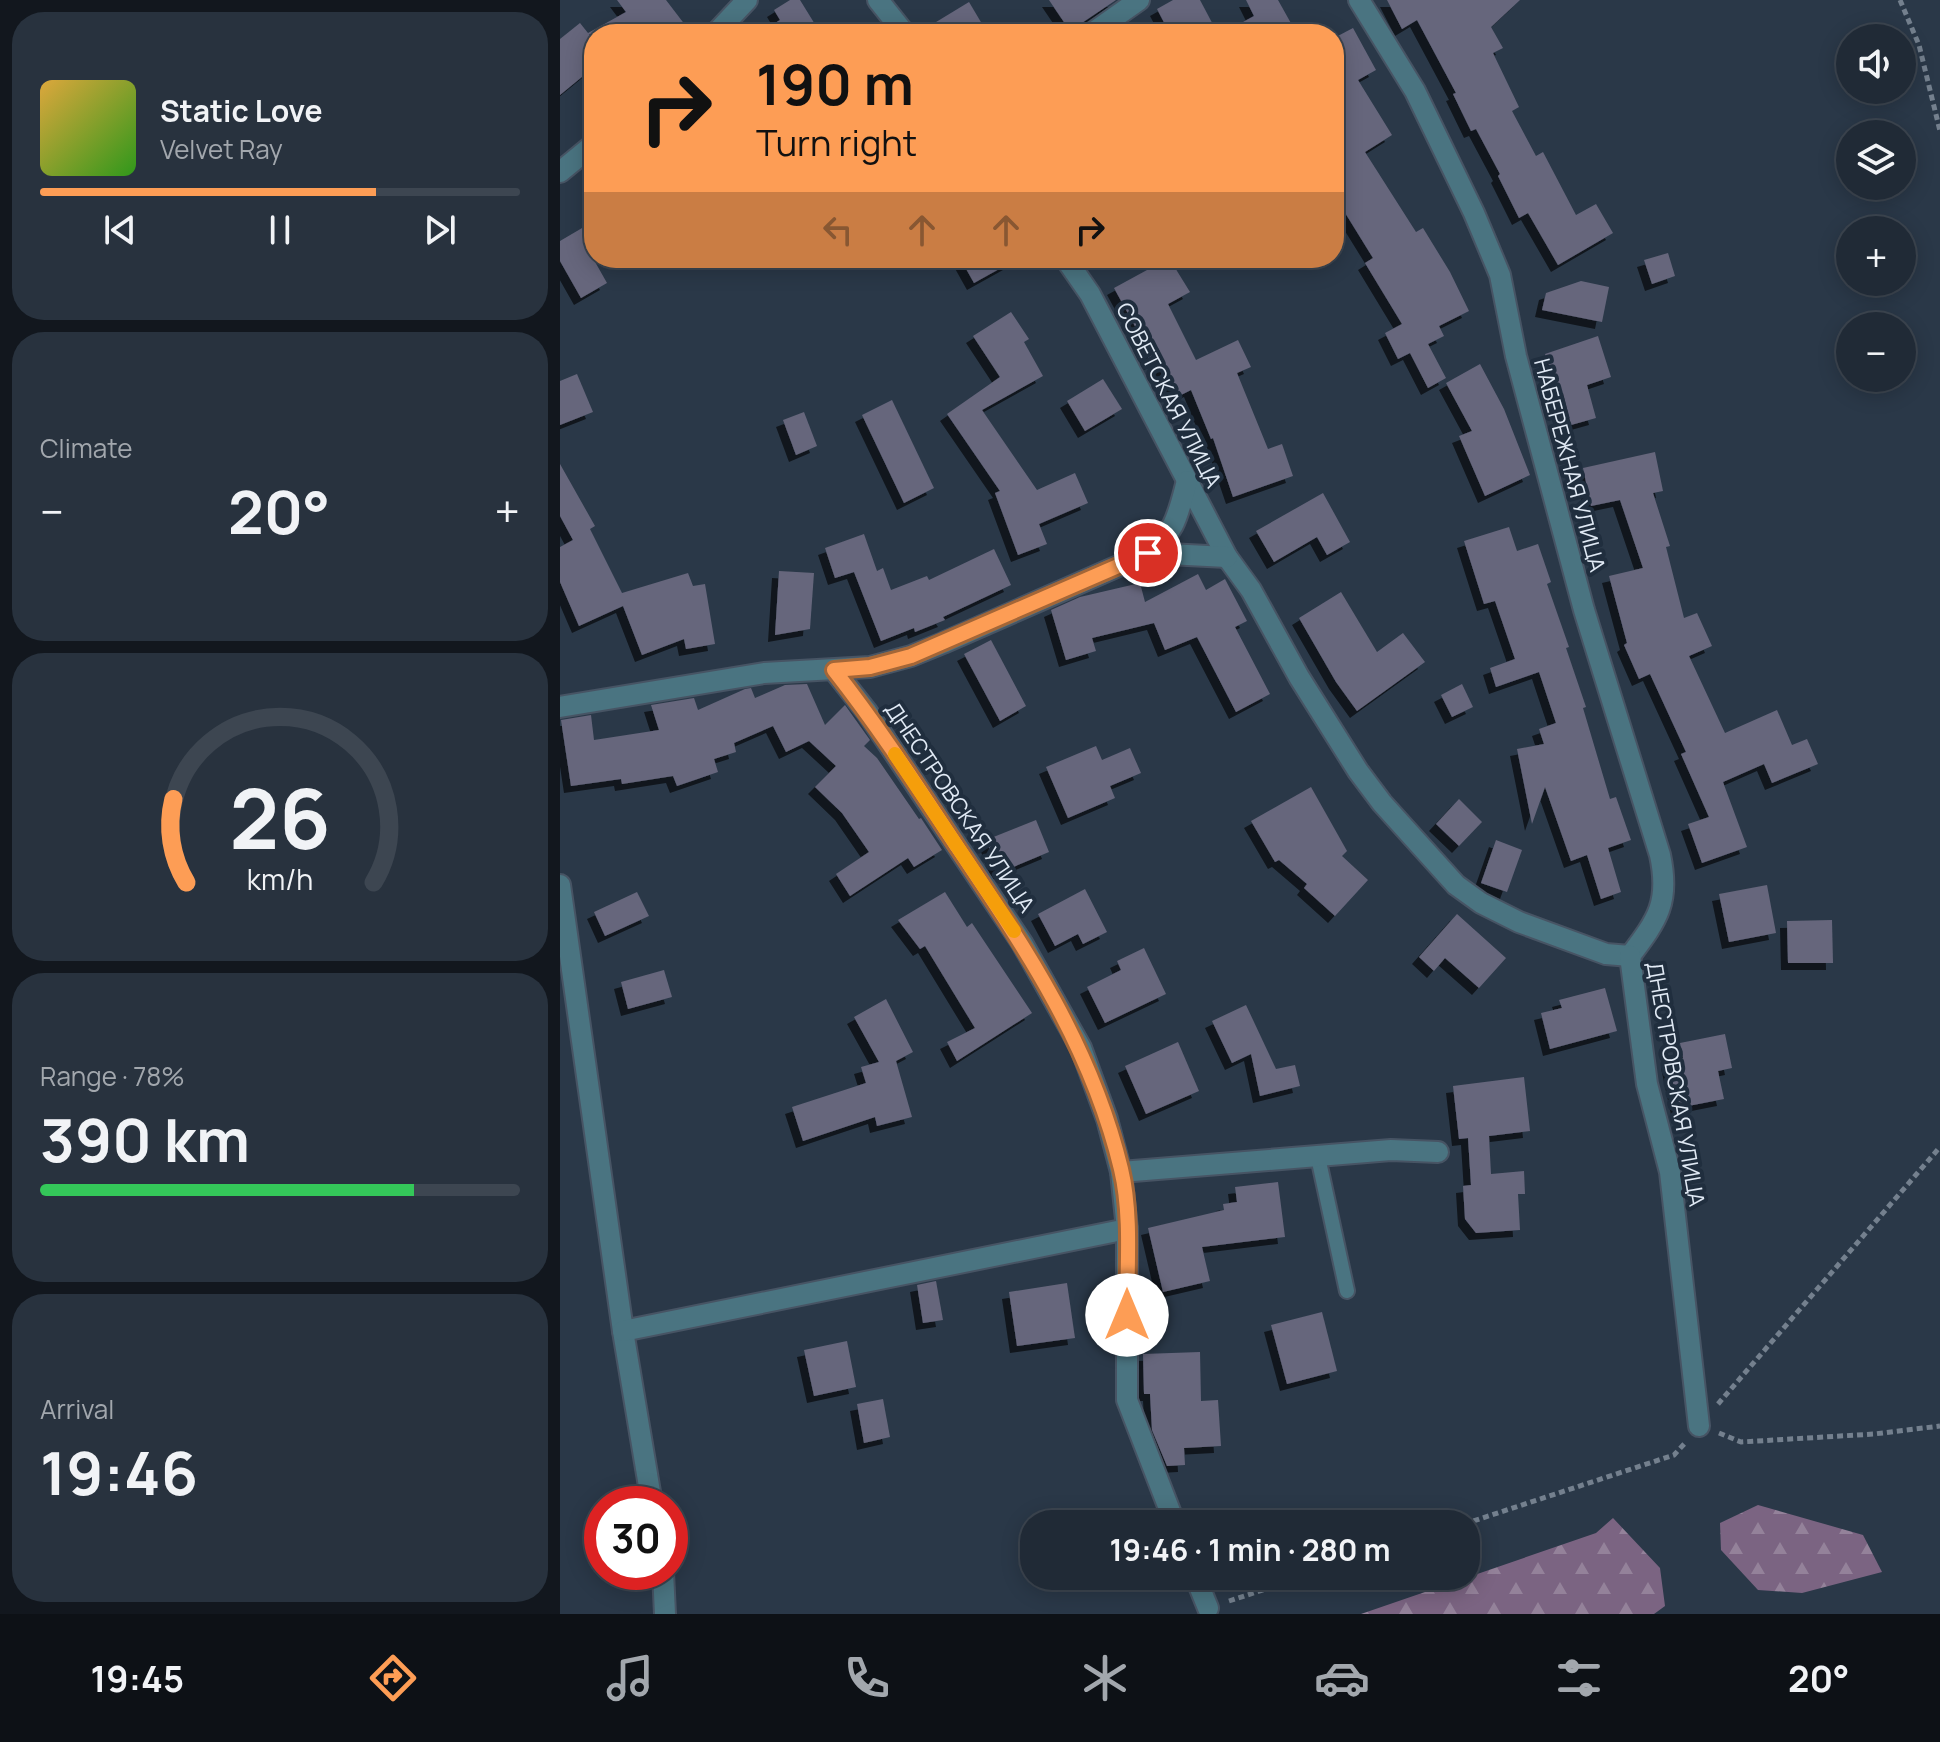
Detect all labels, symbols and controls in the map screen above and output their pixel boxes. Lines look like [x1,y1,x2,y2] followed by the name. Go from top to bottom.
[1836,24,1916,392] map controls
[1836,24,1916,104] button: sound
[756,45,914,122] text: 190 m
[624,56,728,160] icon: right
[160,90,323,131] text: Static Love
[756,118,917,167] text: Turn right
[1836,120,1916,200] button: layers
[160,131,283,167] text: Velvet Ray
[98,208,142,252] icon: previous
[258,208,302,252] icon: pause
[418,208,462,252] icon: next
[816,208,860,252] icon: left
[900,208,944,252] icon: ahead
[984,208,1028,252] icon: ahead
[1068,208,1112,252] icon: right
[1836,216,1916,296] button: +
[1109,297,1229,493] street label: СОВЕТСКАЯ УЛИЦА
[1836,312,1916,392] button: −
[1527,355,1613,575] street label: НАБЕРЕЖНАЯ УЛИЦА
[40,430,132,466] text: Climate
[228,470,330,552] text: 20°
[40,481,64,541] text: −
[495,481,520,541] text: +
[1114,519,1182,587] pin
[1126,531,1170,575] icon: arrive
[878,696,1042,918] street label: ДНЕСТРОВСКАЯ УЛИЦА
[229,760,331,874] text: 26
[247,860,313,899] text: km/h
[1640,959,1712,1209] street label: ДНЕСТРОВСКАЯ УЛИЦА
[40,1058,185,1094] text: Range · 78%
[40,1098,250,1180] text: 390 km
[1085,1273,1169,1357] position arrow
[40,1391,114,1427] text: Arrival
[40,1431,198,1513] text: 19:46
[584,1486,688,1590] speed limit sign: 30
[1109,1529,1391,1570] text: 19:46 · 1 min · 280 m
[365,1650,421,1706] icon: directions
[602,1650,658,1706] icon: music
[839,1650,895,1706] icon: phone
[1077,1650,1133,1706] icon: climate
[1314,1650,1370,1706] icon: car
[1551,1650,1607,1706] icon: filters
[91,1654,184,1703] text: 19:45
[1788,1654,1849,1703] text: 20°

